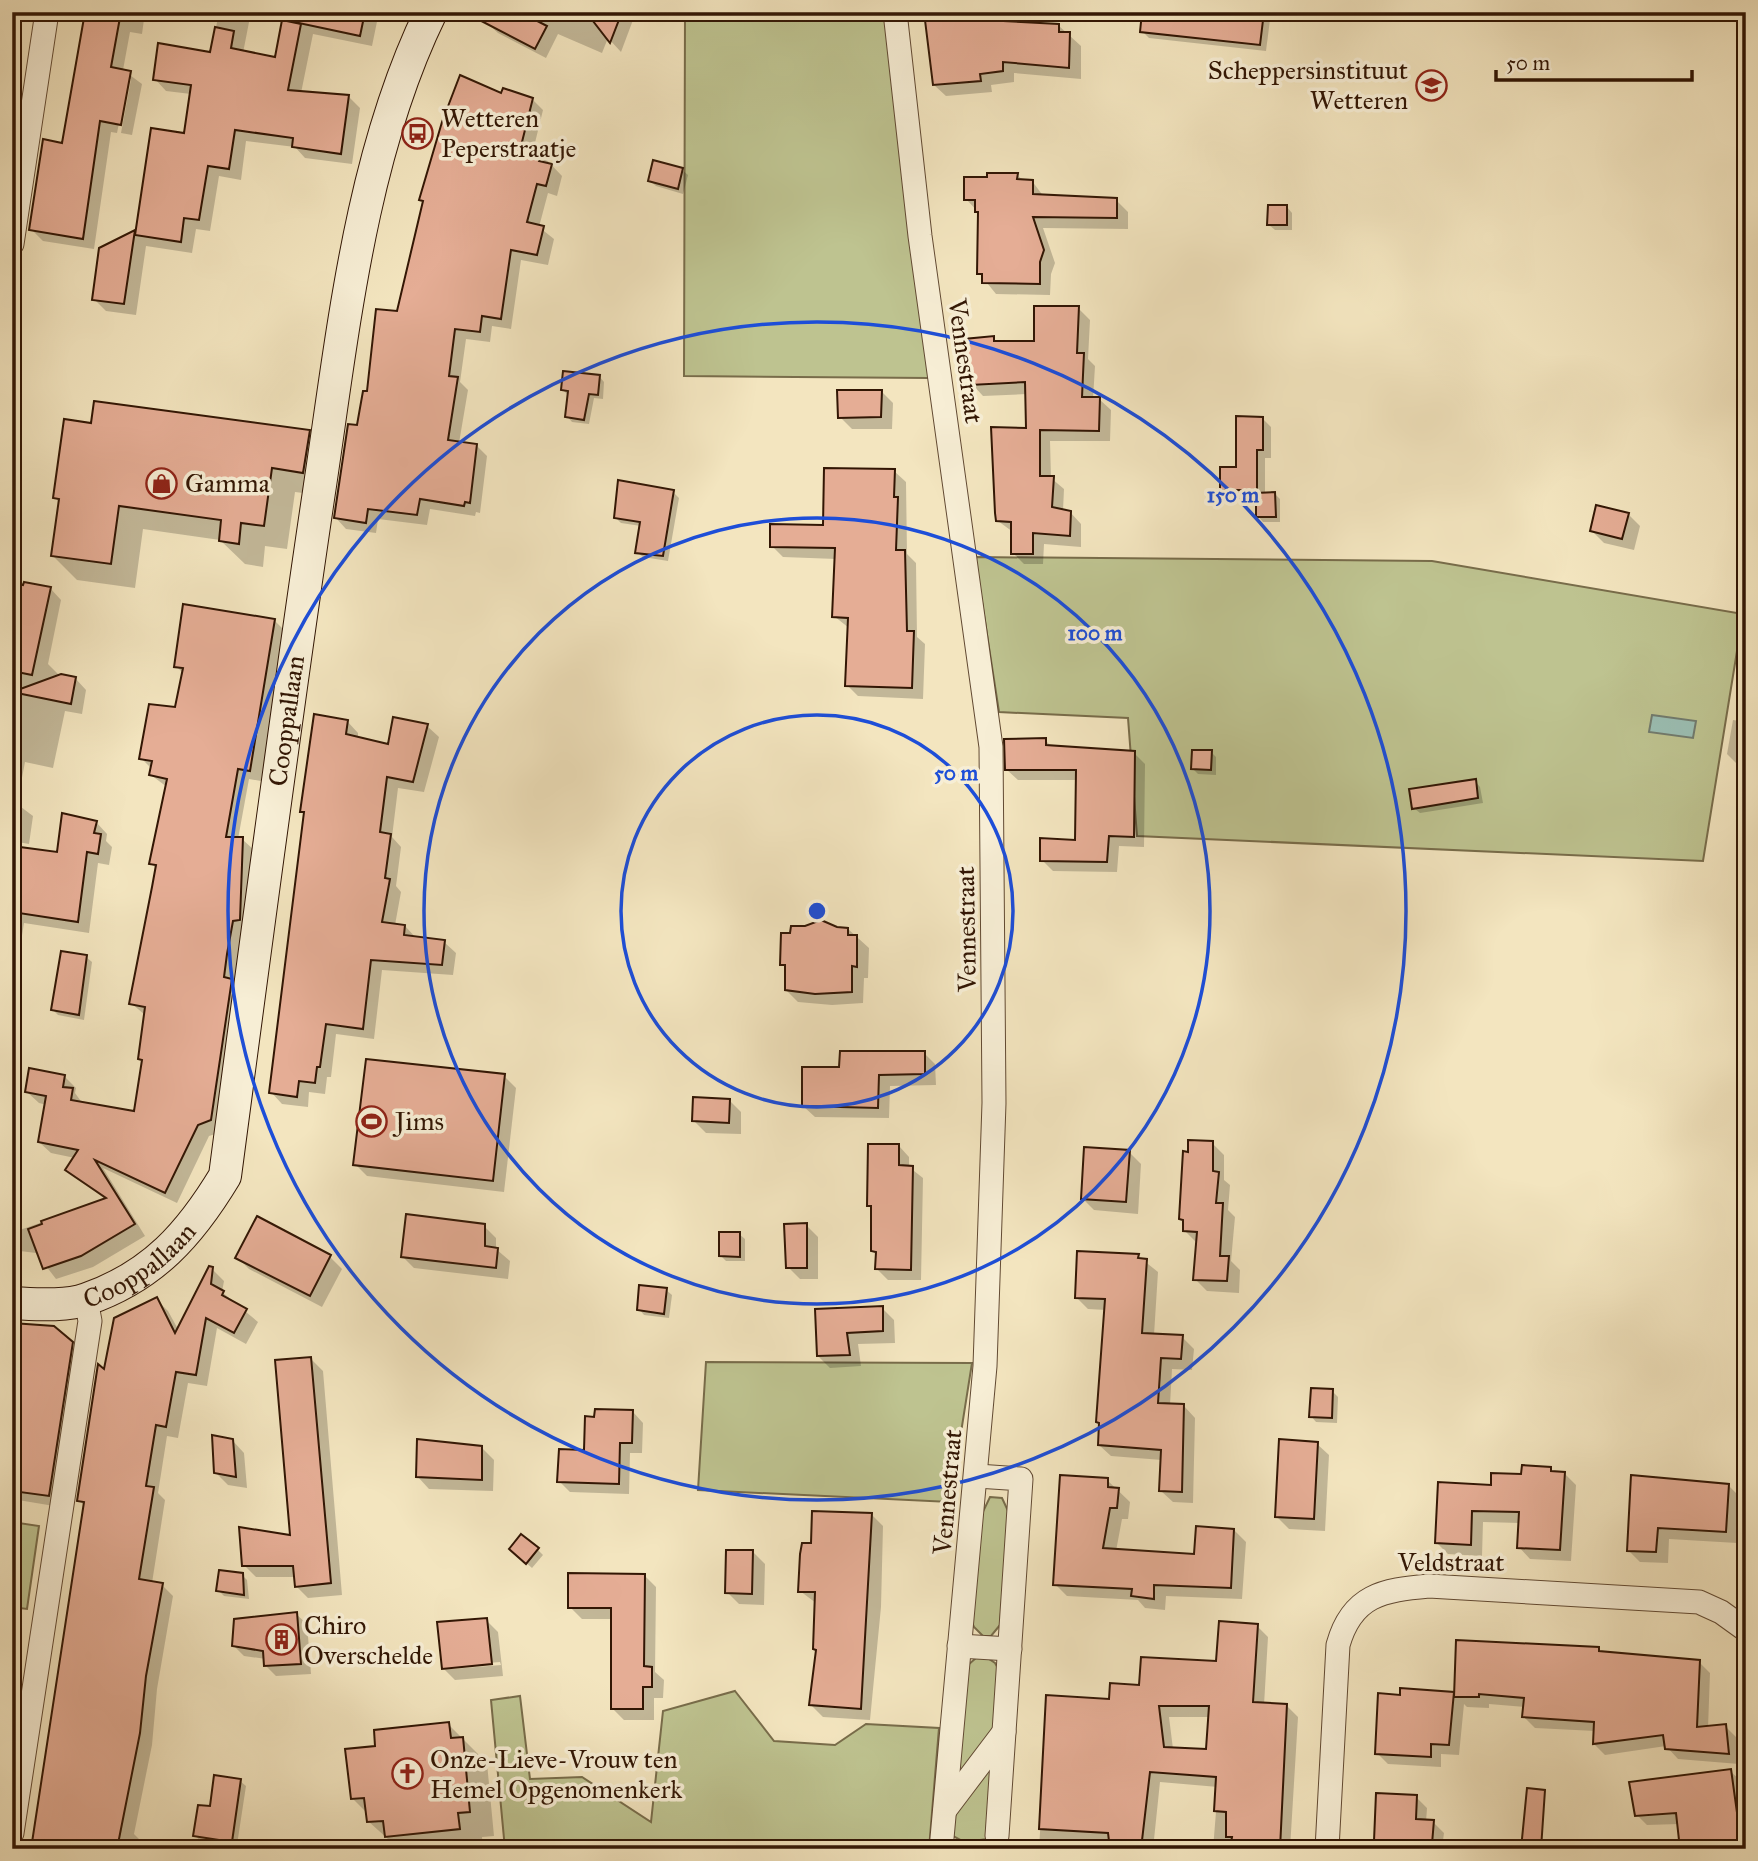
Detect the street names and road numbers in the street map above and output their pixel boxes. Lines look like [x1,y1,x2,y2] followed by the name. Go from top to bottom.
[941,296,991,425] street label: Vennestraat
[261,653,311,788] street label: Cooppallaan
[949,866,983,993] street label: Vennestraat
[78,1216,203,1315] street label: Cooppallaan
[925,1428,968,1557] street label: Vennestraat
[1397,1546,1504,1578] street label: Veldstraat

